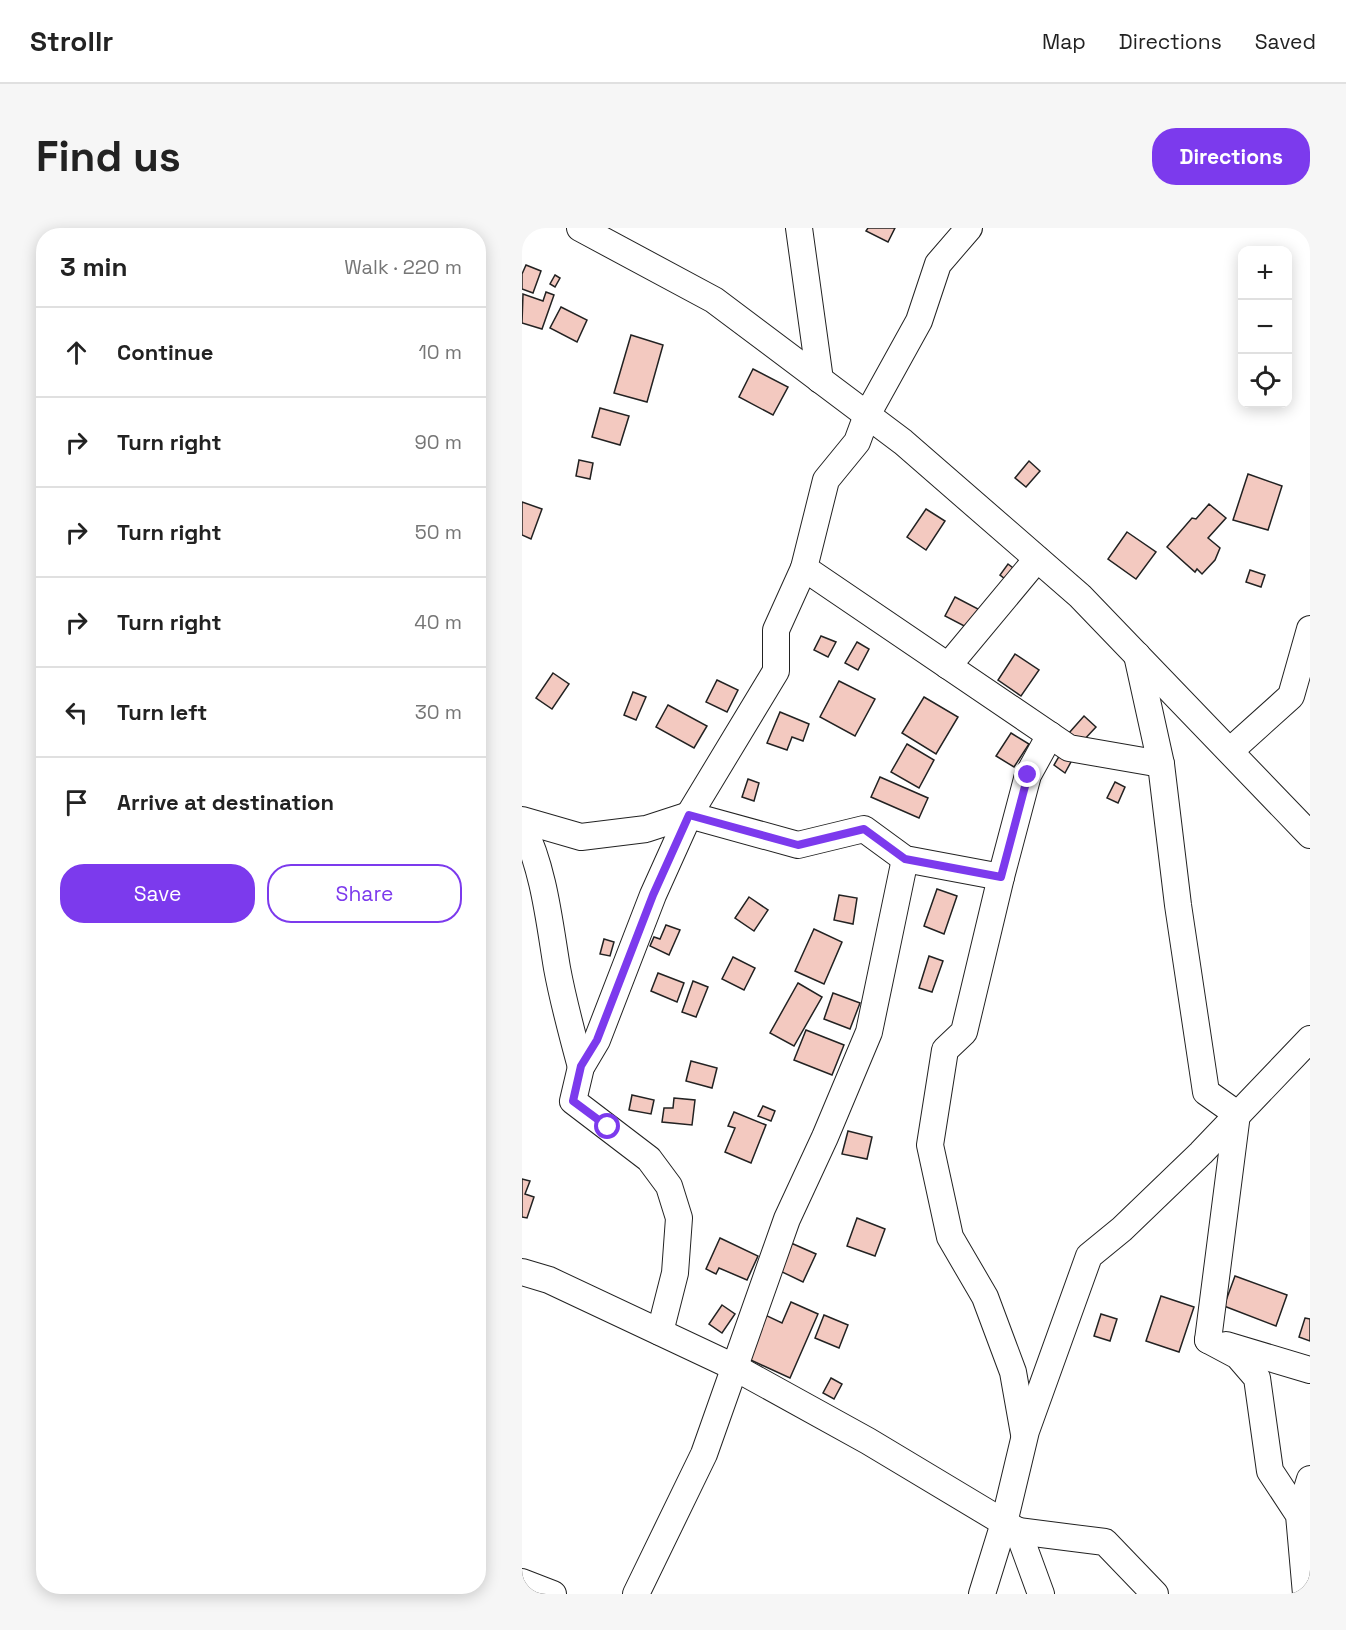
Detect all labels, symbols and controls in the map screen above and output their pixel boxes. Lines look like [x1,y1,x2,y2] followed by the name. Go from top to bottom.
[30,23,113,59] text: Strollr
[1042,28,1086,55] text: Map
[1119,28,1222,55] text: Directions
[1255,28,1316,55] text: Saved
[1152,128,1310,185] button: Directions
[36,130,181,183] text: Find us
[1238,246,1292,408] map controls
[1238,246,1292,300] button: +
[60,250,128,284] text: 3 min
[344,254,462,280] text: Walk · 220 m
[1238,300,1292,354] button: −
[60,336,93,369] icon: ahead
[117,338,213,366] text: Continue
[418,339,462,365] text: 10 m
[1238,354,1292,408] button: locate
[60,426,93,459] icon: right
[117,428,222,456] text: Turn right
[415,429,462,455] text: 90 m
[60,516,93,549] icon: right
[117,518,222,546] text: Turn right
[415,519,462,545] text: 50 m
[60,606,93,639] icon: right
[117,608,222,636] text: Turn right
[414,609,462,635] text: 40 m
[60,696,93,729] icon: left
[117,698,207,726] text: Turn left
[415,699,462,725] text: 30 m
[1014,761,1040,787] route end
[60,786,93,819] icon: arrive
[117,788,334,816] text: Arrive at destination
[60,864,255,923] button: Save
[267,864,462,923] button: Share
[594,1113,620,1139] route start

